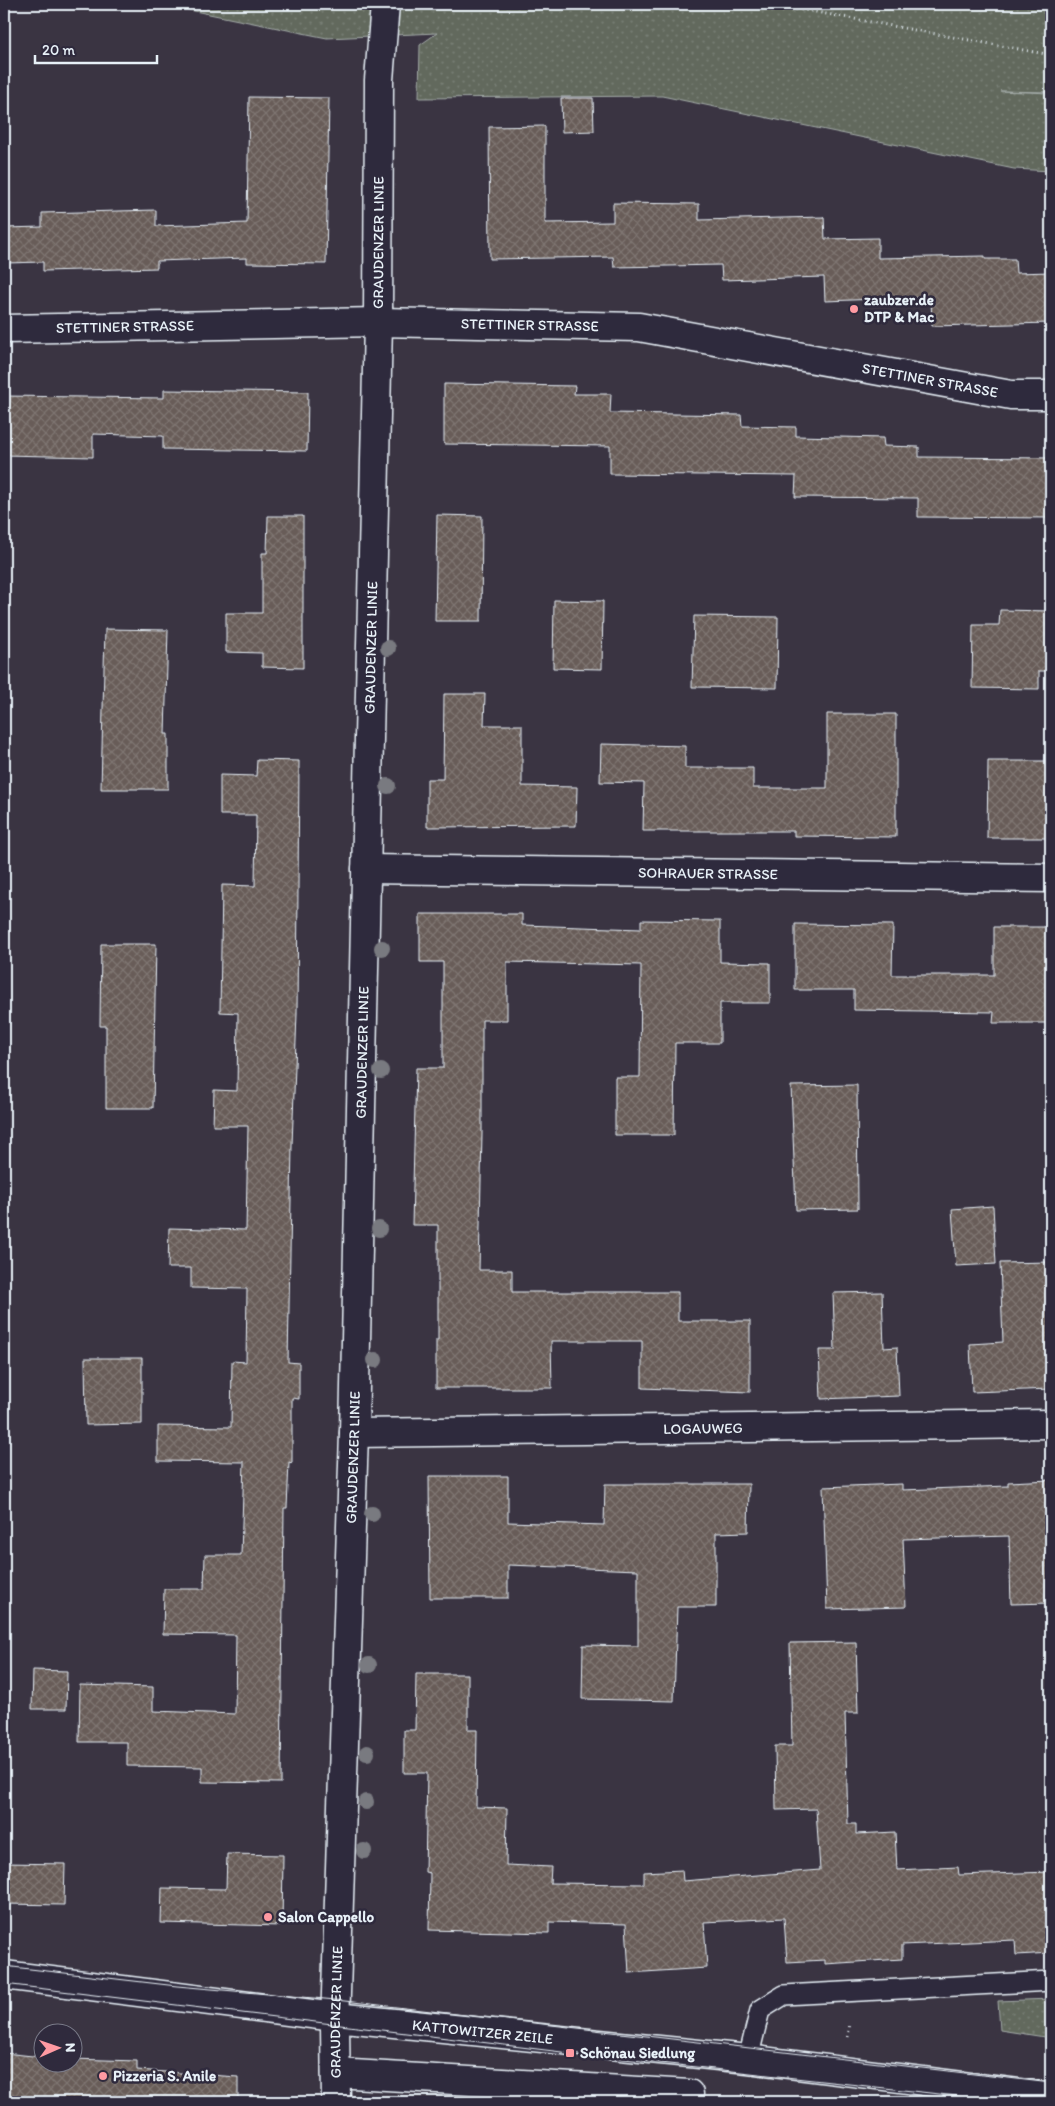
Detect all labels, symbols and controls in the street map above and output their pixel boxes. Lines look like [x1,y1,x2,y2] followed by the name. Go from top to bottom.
[35,32,158,64] scale bar
[42,41,76,59] text: 20 m
[369,176,388,309] street label: GRAUDENZER LINIE
[864,291,934,326] place label: zaubzer.de DTP & Mac
[848,303,860,315] marker: zaubzer.de DTP & Mac
[461,315,599,335] street label: STETTINER STRASSE
[56,316,194,337] street label: STETTINER STRASSE
[861,359,1000,401] street label: STETTINER STRASSE
[361,581,381,714] street label: GRAUDENZER LINIE
[638,864,778,883] street label: SOHRAUER STRASSE
[352,986,373,1119] street label: GRAUDENZER LINIE
[342,1391,364,1524] street label: GRAUDENZER LINIE
[663,1419,743,1438] street label: LOGAUWEG
[278,1908,374,1927] place label: Salon Cappello
[262,1911,274,1923] marker: Salon Cappello
[326,1945,347,2078] street label: GRAUDENZER LINIE
[411,2016,554,2048] street label: KATTOWITZER ZEILE
[32,2024,82,2074] north arrow
[62,2043,79,2053] text: N
[580,2044,695,2063] place label: Schönau Siedlung
[564,2047,576,2059] marker: Schönau Siedlung
[113,2067,216,2085] place label: Pizzeria S. Anile
[97,2070,109,2082] marker: Pizzeria S. Anile

